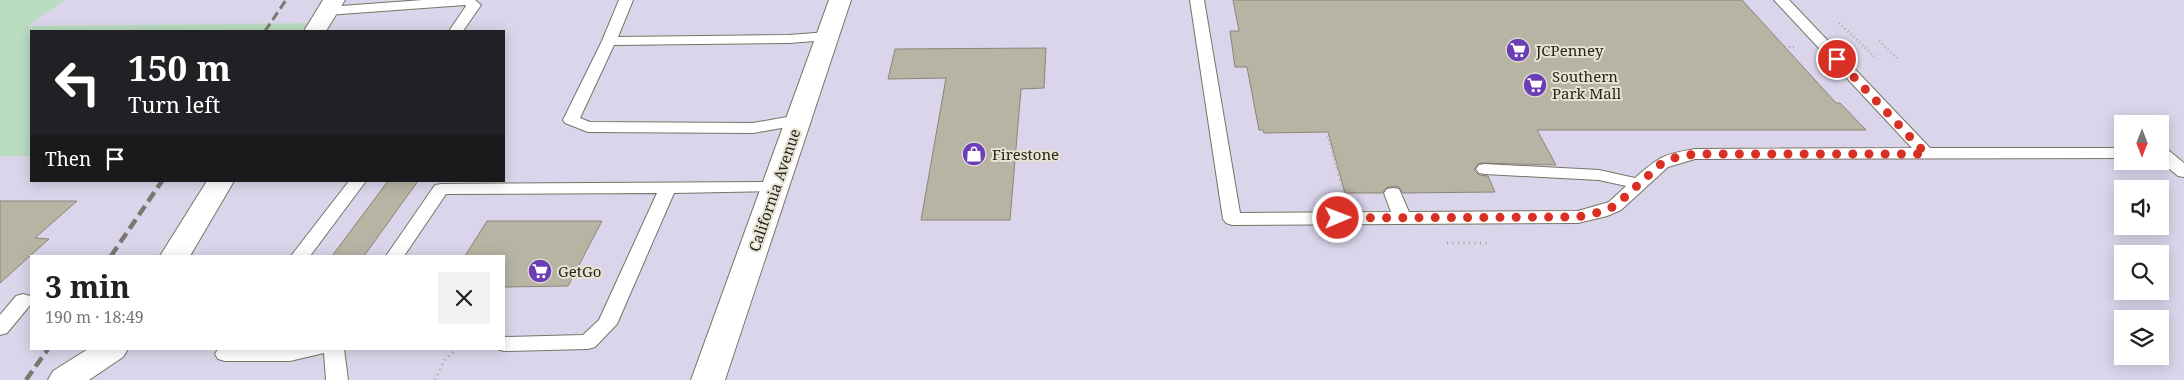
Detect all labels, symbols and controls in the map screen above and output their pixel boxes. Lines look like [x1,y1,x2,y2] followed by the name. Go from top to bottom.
[1505,37,1531,63] supermarket icon: JCPenney
[1816,38,1858,80] pin
[1535,40,1604,60] place label: JCPenney
[128,44,231,91] text: 150 m
[1823,45,1851,73] icon: arrive
[45,50,110,115] icon: left
[1552,66,1621,103] place label: Southern Park Mall
[1522,72,1548,98] supermarket icon: Southern Park Mall
[128,89,220,119] text: Turn left
[2114,115,2169,170] north arrow
[2114,115,2169,365] map controls
[744,126,804,254] street label: California Avenue
[961,141,987,167] shop icon: Firestone
[992,144,1059,164] place label: Firestone
[101,145,129,173] icon: arrive
[45,146,91,172] text: Then
[2114,180,2169,235] button: sound
[1311,191,1363,243] position arrow
[2114,245,2169,300] button: search
[527,258,553,284] supermarket icon: GetGo
[558,261,601,281] place label: GetGo
[45,266,130,307] text: 3 min
[438,272,490,324] button: close
[45,306,144,328] text: 190 m · 18:49
[2114,310,2169,365] button: layers

